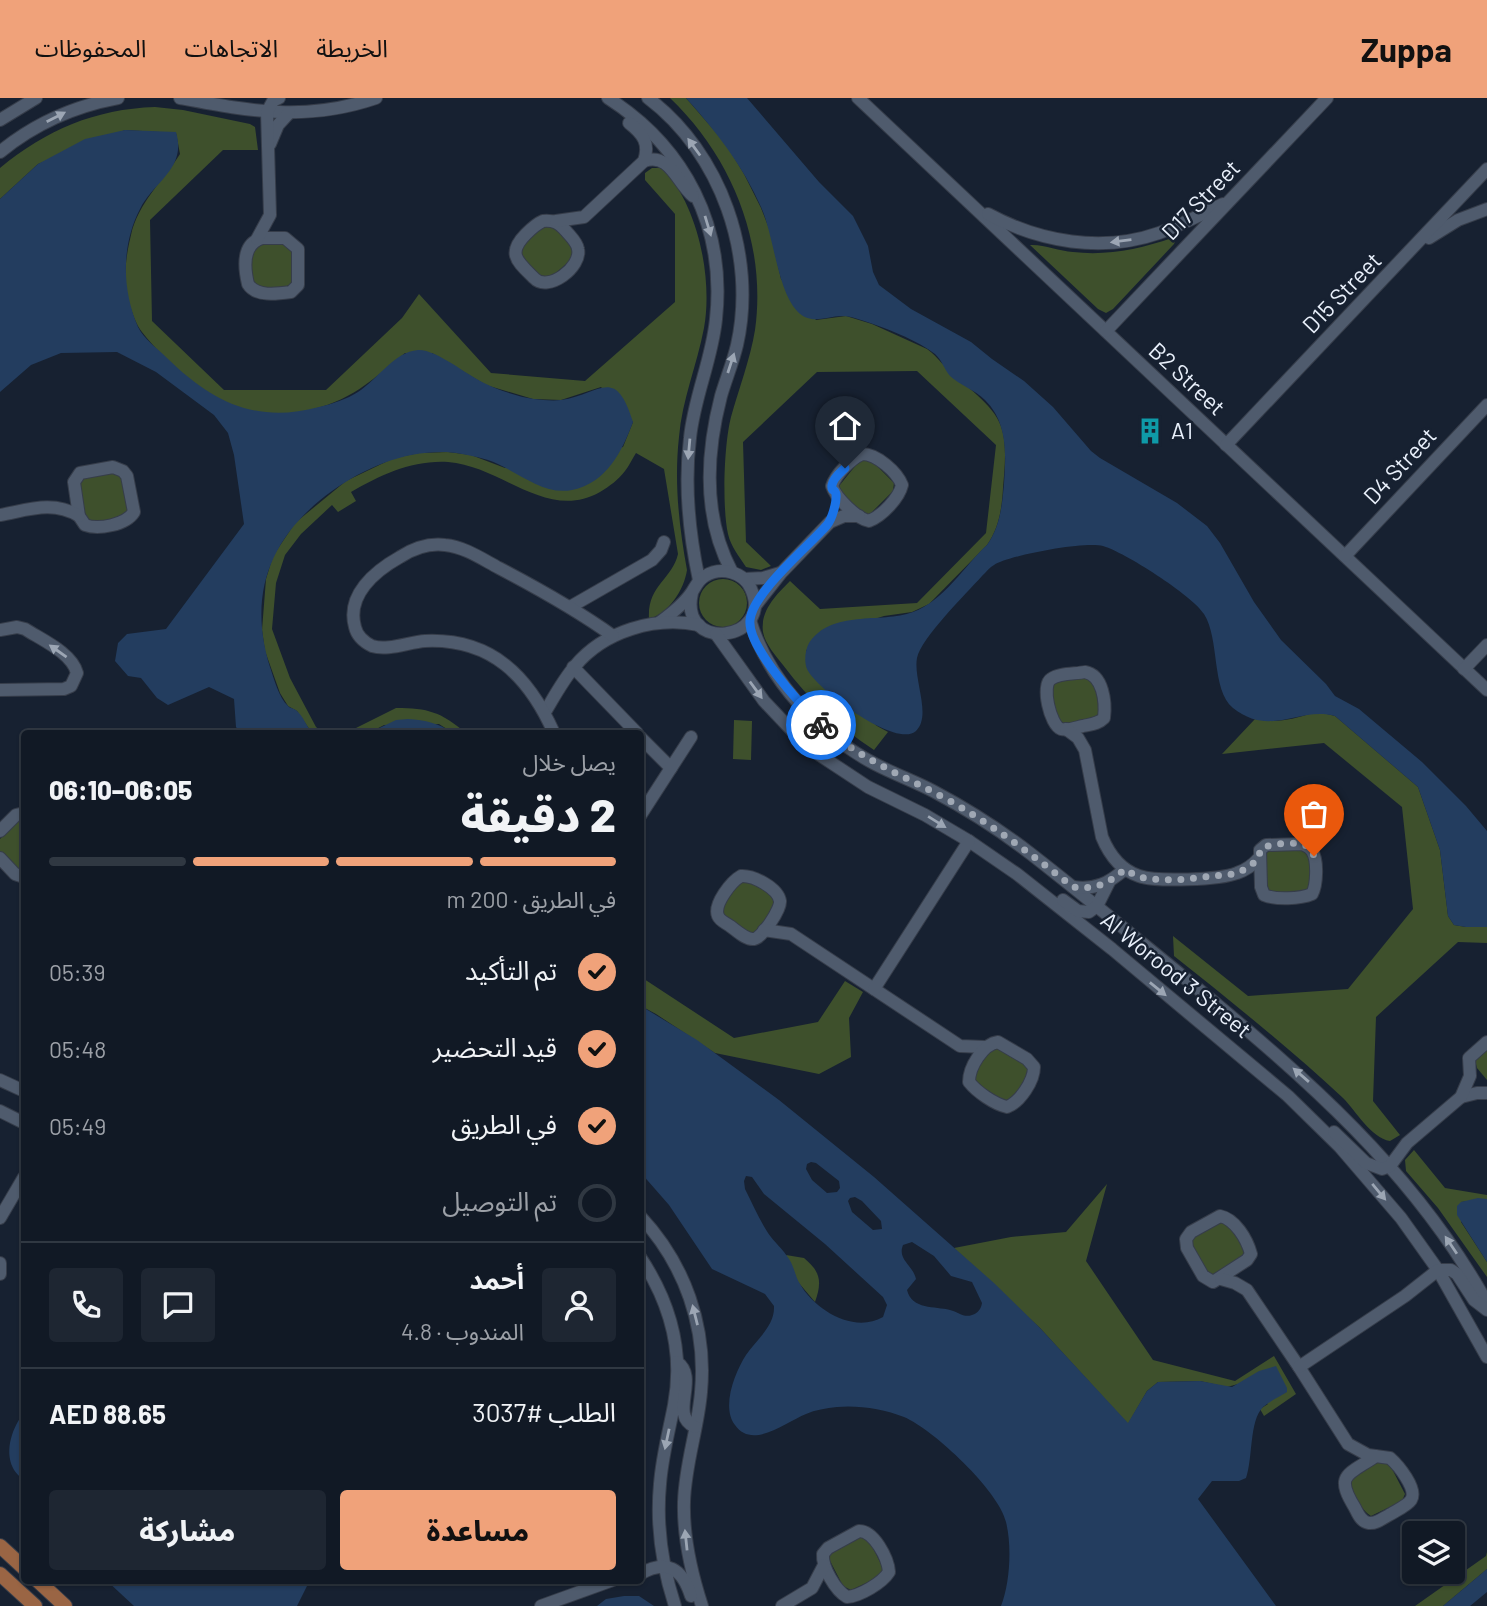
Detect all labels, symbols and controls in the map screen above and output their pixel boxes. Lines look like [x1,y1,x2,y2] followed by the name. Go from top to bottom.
[1361,29,1452,69] text: Zuppa
[35,33,146,62] text: المحفوظات
[184,33,278,62] text: الاتجاهات
[316,33,388,62] text: الخريطة
[46,112,66,123] one-way arrow
[687,138,701,156] one-way arrow
[1155,153,1245,245] street label: D17 Street
[703,215,713,236] one-way arrow
[1109,236,1131,247] one-way arrow
[1296,246,1387,339] street label: D15 Street
[1144,336,1232,421] street label: B2 Street
[727,353,737,374] one-way arrow
[815,396,875,468] pin
[826,407,864,445] icon: home
[1135,416,1165,446] building icon: A1
[1171,416,1193,444] place label: A1
[1357,421,1442,509] street label: D4 Street
[683,438,694,460] one-way arrow
[49,644,67,658] one-way arrow
[749,681,763,699] one-way arrow
[786,690,856,760] courier
[802,706,840,744] icon: bike
[523,748,616,776] text: يصل خلال
[49,774,192,805] text: 06:05–06:10
[1284,784,1344,856] pin
[461,786,616,841] text: 2 دقيقة
[1295,795,1333,833] icon: bag
[928,816,947,829] one-way arrow
[447,885,616,913] text: في الطريق · 200 m
[1096,905,1257,1043] street label: Al Worood 3 Street
[578,953,616,991] icon: check
[465,954,557,985] text: تم التأكيد
[49,958,105,986] text: 05:39
[1148,981,1166,996] one-way arrow
[578,1030,616,1068] icon: check
[433,1031,557,1062] text: قيد التحضير
[49,1035,106,1063] text: 05:48
[1293,1068,1310,1084] one-way arrow
[578,1107,616,1145] icon: check
[451,1108,557,1139] text: في الطريق
[49,1112,106,1140] text: 05:49
[1371,1183,1386,1200] one-way arrow
[442,1185,557,1216] text: تم التوصيل
[1444,1236,1458,1254] one-way arrow
[470,1263,524,1294] text: أحمد
[49,1268,123,1342] button: phone
[141,1268,215,1342] button: chat
[542,1268,616,1342] button: person
[689,1304,700,1326] one-way arrow
[401,1317,524,1345] text: المندوب · 4.8
[472,1396,616,1427] text: الطلب #3037
[49,1398,166,1429] text: AED 88.65
[661,1428,672,1450] one-way arrow
[49,1490,326,1570] button: مشاركة
[340,1490,616,1570] button: مساعدة
[1402,1521,1465,1584] map controls
[1402,1521,1465,1584] button: layers
[680,1529,691,1551] one-way arrow

